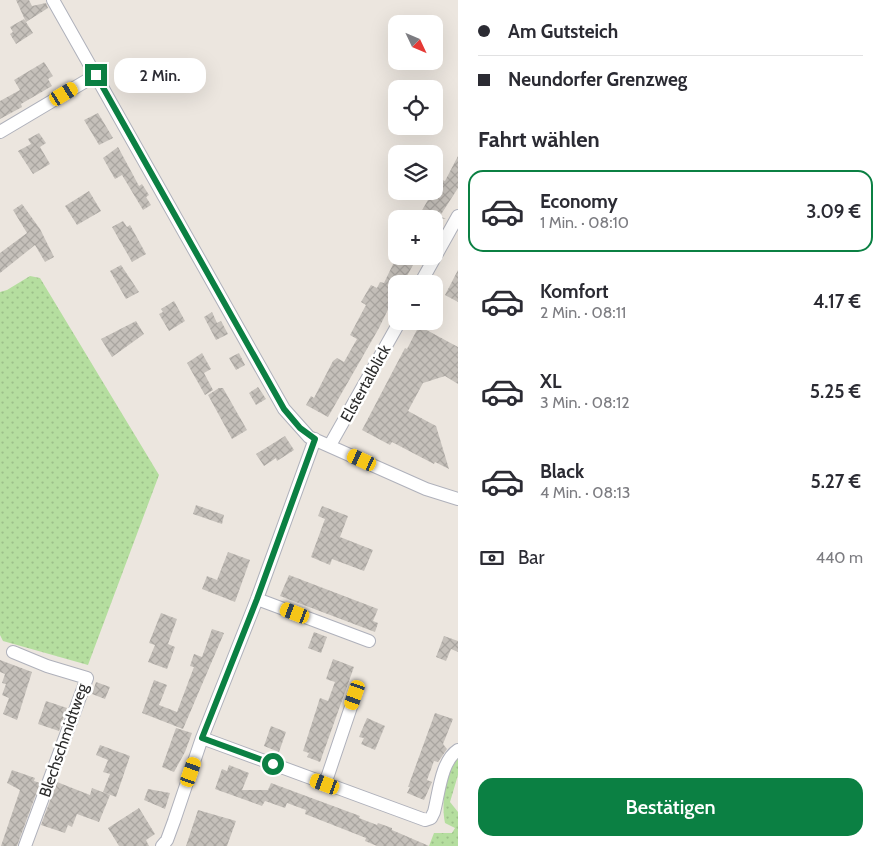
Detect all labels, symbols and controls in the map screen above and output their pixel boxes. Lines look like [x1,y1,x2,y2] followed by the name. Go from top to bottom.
[388,15,442,70] north arrow
[388,15,443,330] map controls
[508,20,618,43] text: Am Gutsteich
[114,58,206,92] callout: 2 Min.
[85,64,107,86] route end
[139,66,181,85] text: 2 Min.
[508,68,687,91] text: Neundorfer Grenzweg
[47,80,80,108] car
[388,80,443,135] button: locate
[478,126,600,153] text: Fahrt wählen
[388,145,443,200] button: layers
[480,189,525,234] icon: car
[540,190,618,213] text: Economy
[806,200,861,223] text: 3.09 €
[388,210,443,265] button: +
[540,213,629,232] text: 1 Min. · 08:10
[388,275,443,330] button: −
[480,279,525,324] icon: car
[540,280,609,303] text: Komfort
[813,290,861,313] text: 4.17 €
[540,303,626,322] text: 2 Min. · 08:11
[336,341,395,425] street label: Elstertalblick
[480,369,525,414] icon: car
[540,370,561,393] text: XL
[810,380,861,403] text: 5.25 €
[540,393,630,412] text: 3 Min. · 08:12
[345,447,378,473] car
[480,459,525,504] icon: car
[540,460,584,483] text: Black
[810,470,861,493] text: 5.27 €
[540,483,630,502] text: 4 Min. · 08:13
[478,544,506,572] icon: cash
[518,546,544,569] text: Bar
[816,548,863,567] text: 440 m
[278,601,311,625] car
[343,678,366,712] car
[35,680,92,800] street label: Blechschmidtweg
[262,753,284,775] route start
[179,755,202,789] car
[308,772,341,796] car
[478,778,863,836] button: Bestätigen

